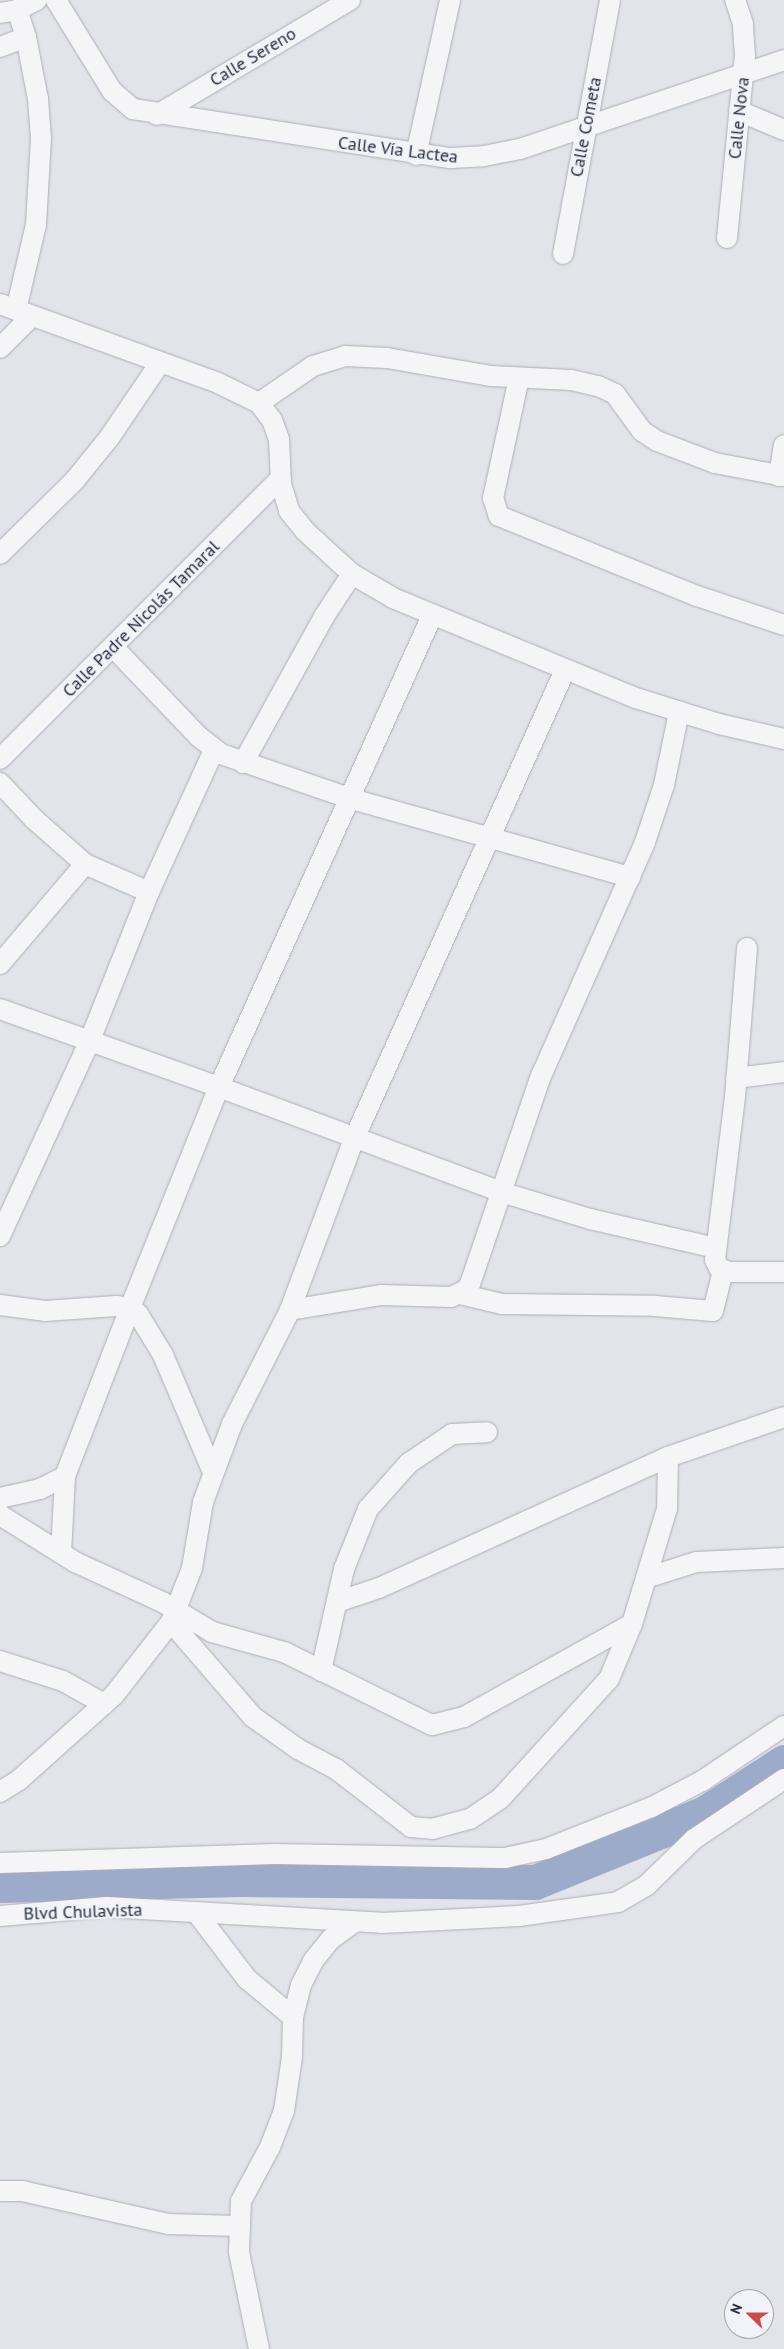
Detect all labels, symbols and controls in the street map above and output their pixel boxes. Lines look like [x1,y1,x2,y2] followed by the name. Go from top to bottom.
[206,23,300,91] street label: Calle Sereno
[566,75,606,179] street label: Calle Cometa
[724,76,754,160] street label: Calle Nova
[336,132,460,168] street label: Calle Vía Lactea
[58,536,224,702] street label: Calle Padre Nicolás Tamaral
[23,1899,143,1925] street label: Blvd Chulavista
[724,2289,774,2339] north arrow
[726,2301,746,2316] text: N

